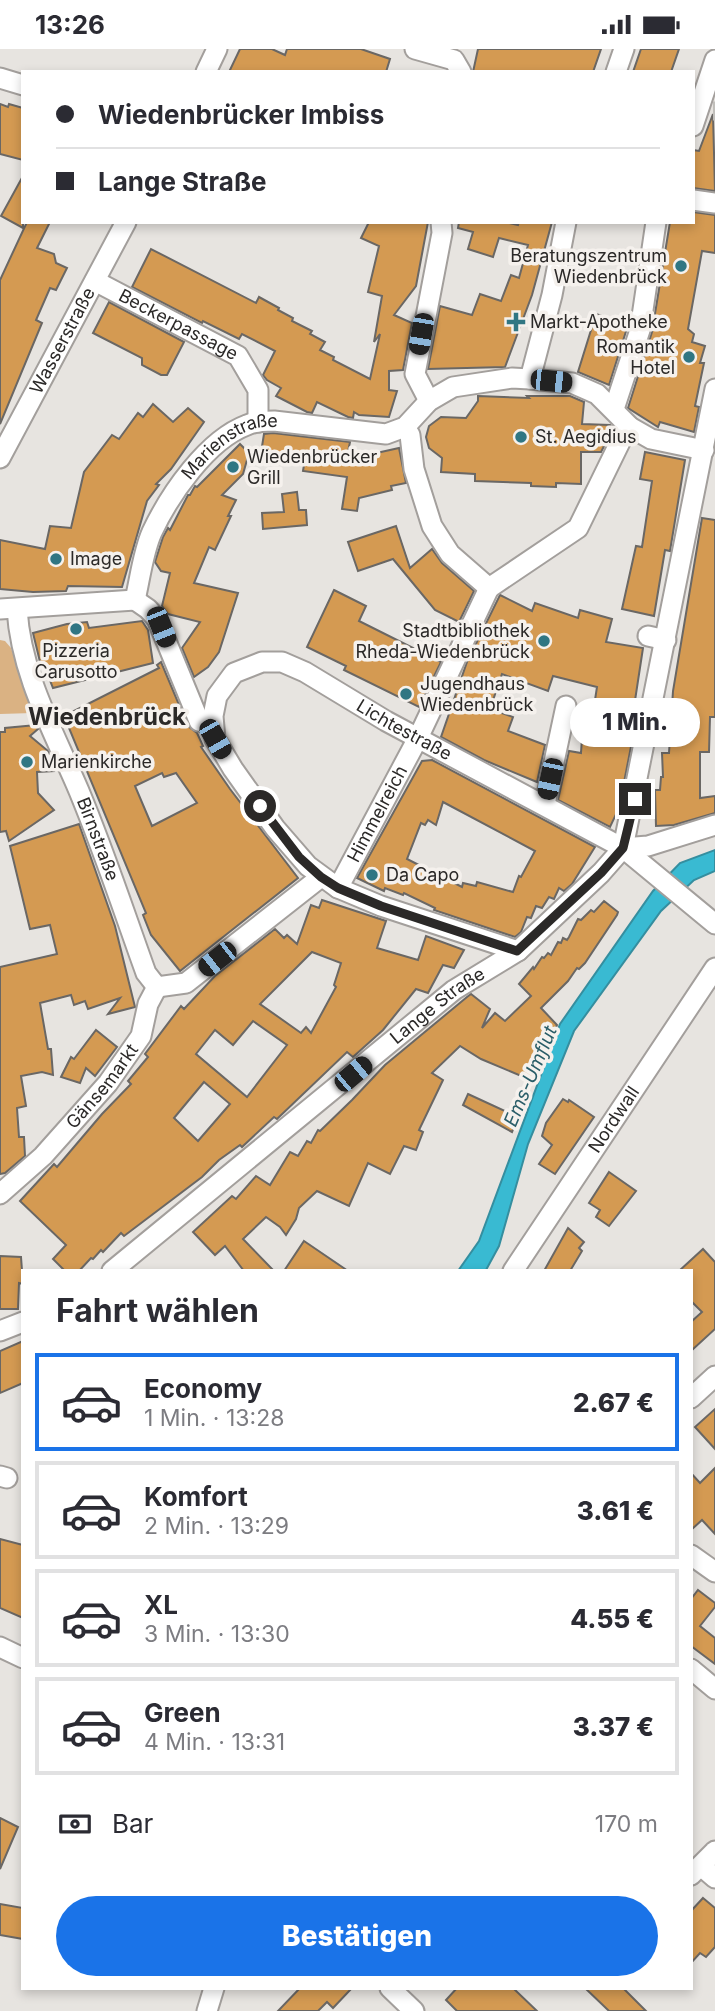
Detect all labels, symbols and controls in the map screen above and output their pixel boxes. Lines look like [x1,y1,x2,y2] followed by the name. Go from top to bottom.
[35,9,105,40] text: 13:26
[98,99,384,130] text: Wiedenbrücker Imbiss
[98,166,267,197] text: Lange Straße
[510,245,667,287] place label: Beratungszentrum Wiedenbrück
[673,258,689,274] marker: Beratungszentrum Wiedenbrück
[25,284,99,397] street label: Wasserstraße
[115,284,242,364] street label: Beckerpassage
[408,311,435,357] car
[530,311,668,332] place label: Markt-Apotheke
[508,314,524,330] marker: Markt-Apotheke
[596,336,675,378] place label: Romantik Hotel
[681,349,697,365] marker: Romantik Hotel
[530,368,573,394] car
[177,410,278,483] street label: Marienstraße
[535,426,637,447] place label: St. Aegidius
[513,429,529,445] marker: St. Aegidius
[247,446,377,488] place label: Wiedenbrücker Grill
[225,459,241,475] marker: Wiedenbrücker Grill
[70,548,122,569] place label: Image
[48,551,64,567] marker: Image
[144,604,179,650] car
[355,620,530,662] place label: Stadtbibliothek Rheda-Wiedenbrück
[68,621,84,637] marker: Pizzeria Carusotto
[536,633,552,649] marker: Stadtbibliothek Rheda-Wiedenbrück
[35,640,117,682] place label: Pizzeria Carusotto
[420,673,533,715] place label: Jugendhaus Wiedenbrück
[398,686,414,702] marker: Jugendhaus Wiedenbrück
[353,695,456,764] street label: Lichtestraße
[570,697,700,747] callout: 1 Min.
[28,702,186,731] district label: Wiedenbrück
[602,708,668,736] text: 1 Min.
[196,716,235,762] car
[41,751,152,772] place label: Marienkirche
[19,754,35,770] marker: Marienkirche
[536,756,565,802] car
[343,762,411,866] street label: Himmelreich
[619,783,651,815] route end
[244,790,276,822] route start
[73,794,123,884] street label: Birnstraße
[386,864,459,885] place label: Da Capo
[364,867,380,883] marker: Da Capo
[194,938,241,980] car
[386,963,488,1048] street label: Lange Straße
[499,1022,562,1130] water label: Ems-Umflut
[61,1039,142,1133] street label: Gänsemarkt
[331,1052,376,1096] car
[584,1082,643,1156] street label: Nordwall
[56,1291,259,1330] text: Fahrt wählen
[60,1371,123,1434] icon: car
[144,1373,262,1404] text: Economy
[573,1387,654,1418] text: 2.67 €
[144,1404,284,1432] text: 1 Min. · 13:28
[60,1479,123,1542] icon: car
[144,1481,248,1512] text: Komfort
[577,1495,654,1526] text: 3.61 €
[144,1512,289,1540] text: 2 Min. · 13:29
[60,1587,123,1650] icon: car
[144,1589,178,1620] text: XL
[570,1603,654,1634] text: 4.55 €
[144,1620,290,1648] text: 3 Min. · 13:30
[60,1695,123,1758] icon: car
[144,1697,221,1728] text: Green
[573,1711,654,1742] text: 3.37 €
[144,1728,285,1756] text: 4 Min. · 13:31
[56,1805,94,1843] icon: cash
[112,1808,153,1839] text: Bar
[595,1810,658,1838] text: 170 m
[56,1896,658,1976] button: Bestätigen

